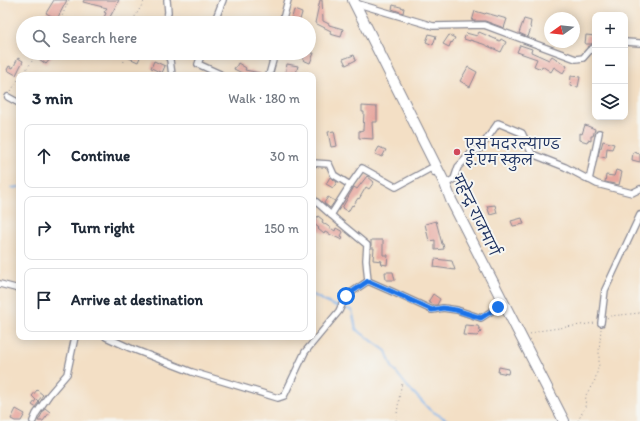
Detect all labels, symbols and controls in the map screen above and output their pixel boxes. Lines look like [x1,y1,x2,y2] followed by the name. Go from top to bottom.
[544,12,580,48] north arrow
[592,12,628,120] map controls
[592,12,628,48] button: +
[16,16,316,60] search box
[30,27,52,49] icon: search
[62,29,137,47] text: Search here
[592,48,628,84] button: −
[592,84,628,120] button: layers
[32,88,73,108] text: 3 min
[228,91,300,106] text: Walk · 180 m
[464,136,561,172] place label: एस मदरल्याण्ड ई.एम स्कुल
[33,145,55,167] icon: ahead
[71,147,130,165] text: Continue
[452,147,462,157] marker: एस मदरल्याण्ड ई.एम स्कुल
[270,149,299,164] text: 30 m
[448,169,508,260] street label: महेन्द्र राजमार्ग
[33,217,55,239] icon: right
[71,219,135,237] text: Turn right
[264,221,299,236] text: 150 m
[337,287,355,305] route start
[33,289,55,311] icon: arrive
[71,291,203,309] text: Arrive at destination
[489,298,507,316] route end

